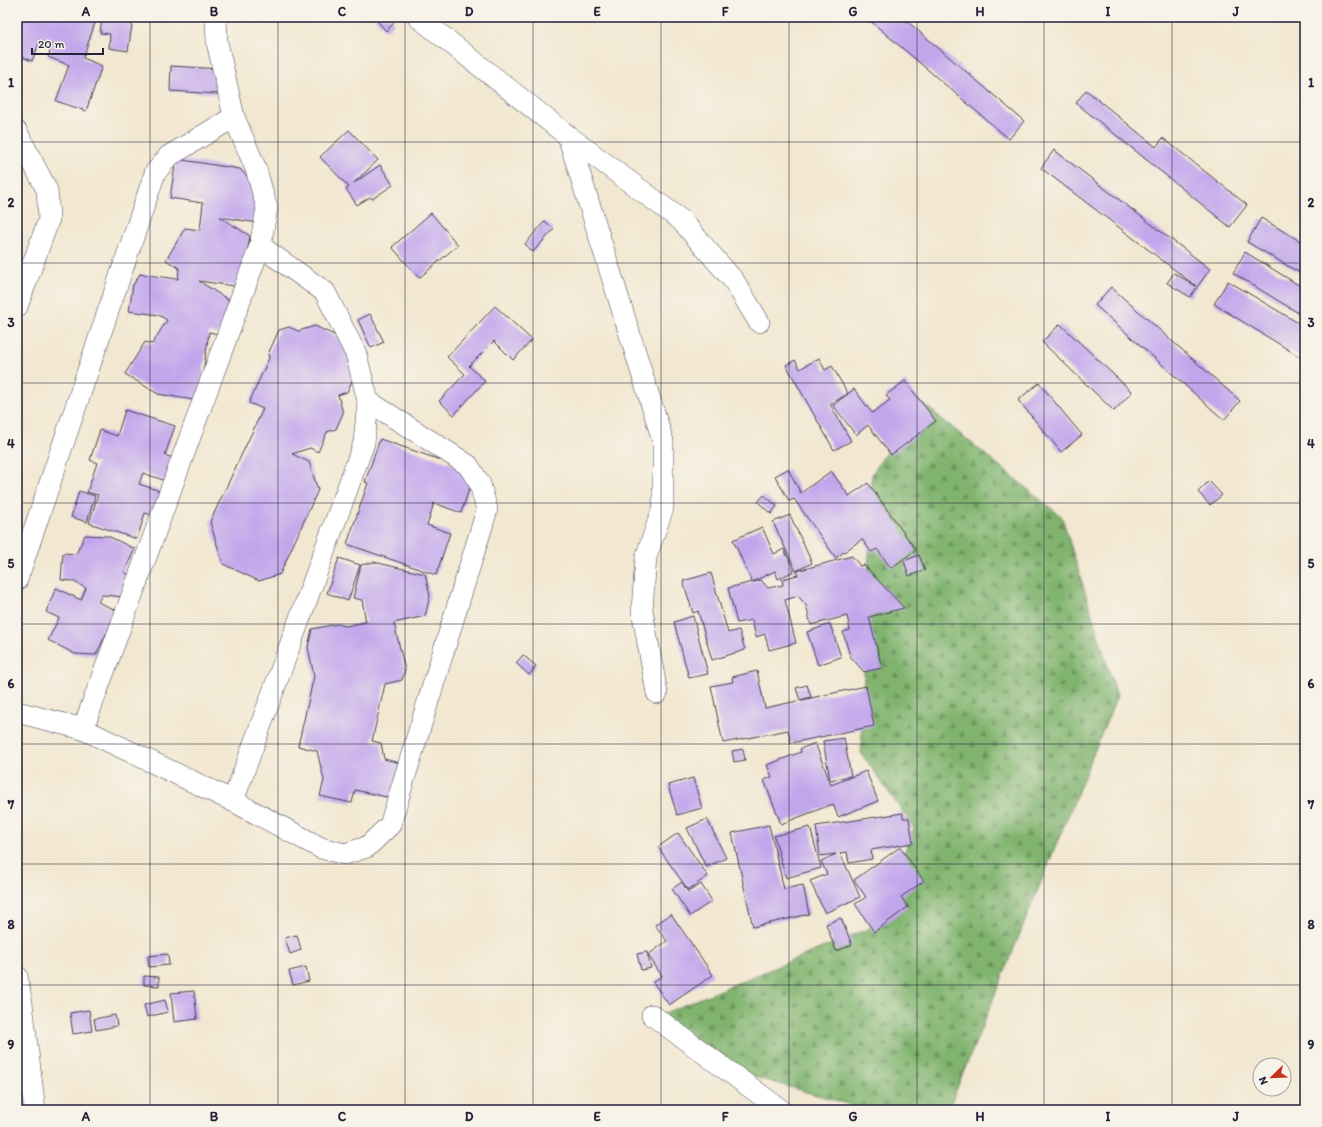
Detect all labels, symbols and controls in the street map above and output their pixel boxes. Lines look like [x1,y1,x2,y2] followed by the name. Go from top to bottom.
[81,4,91,19] text: A
[210,4,219,19] text: B
[338,4,347,19] text: C
[465,4,474,19] text: D
[593,4,601,19] text: E
[722,4,729,19] text: F
[849,4,858,19] text: G
[976,4,985,19] text: H
[1106,4,1111,19] text: I
[1232,4,1240,19] text: J
[32,30,103,56] scale bar
[38,37,65,51] text: 20 m
[8,75,14,90] text: 1
[1308,75,1314,90] text: 1
[8,195,15,210] text: 2
[1308,195,1315,210] text: 2
[7,315,15,330] text: 3
[1307,315,1315,330] text: 3
[7,436,15,451] text: 4
[1307,436,1315,451] text: 4
[8,556,15,571] text: 5
[1308,556,1315,571] text: 5
[8,676,15,691] text: 6
[1308,676,1315,691] text: 6
[7,797,15,812] text: 7
[1307,797,1315,812] text: 7
[7,917,15,932] text: 8
[1307,917,1315,932] text: 8
[8,1037,15,1052] text: 9
[1308,1037,1315,1052] text: 9
[1252,1057,1292,1097] north arrow
[1256,1075,1271,1087] text: N
[81,1109,91,1124] text: A
[210,1109,219,1124] text: B
[338,1109,347,1124] text: C
[465,1109,474,1124] text: D
[593,1109,601,1124] text: E
[722,1109,729,1124] text: F
[849,1109,858,1124] text: G
[976,1109,985,1124] text: H
[1106,1109,1111,1124] text: I
[1232,1109,1240,1124] text: J

